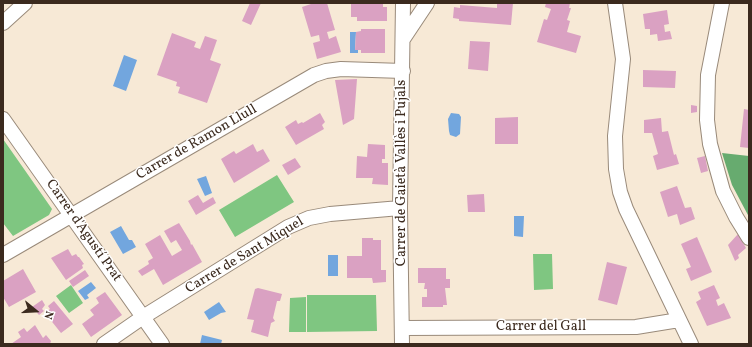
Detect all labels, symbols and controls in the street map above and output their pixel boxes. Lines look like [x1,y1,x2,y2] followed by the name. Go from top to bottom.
[394,80,410,266] street label: Carrer de Gaietà Vallès i Pujals
[134,102,260,184] street label: Carrer de Ramon Llull
[41,177,125,285] street label: Carrer d'Agustí Prat
[183,214,307,298] street label: Carrer de Sant Miquel
[16,291,56,331] north arrow
[40,309,56,321] text: N
[496,319,586,335] street label: Carrer del Gall

